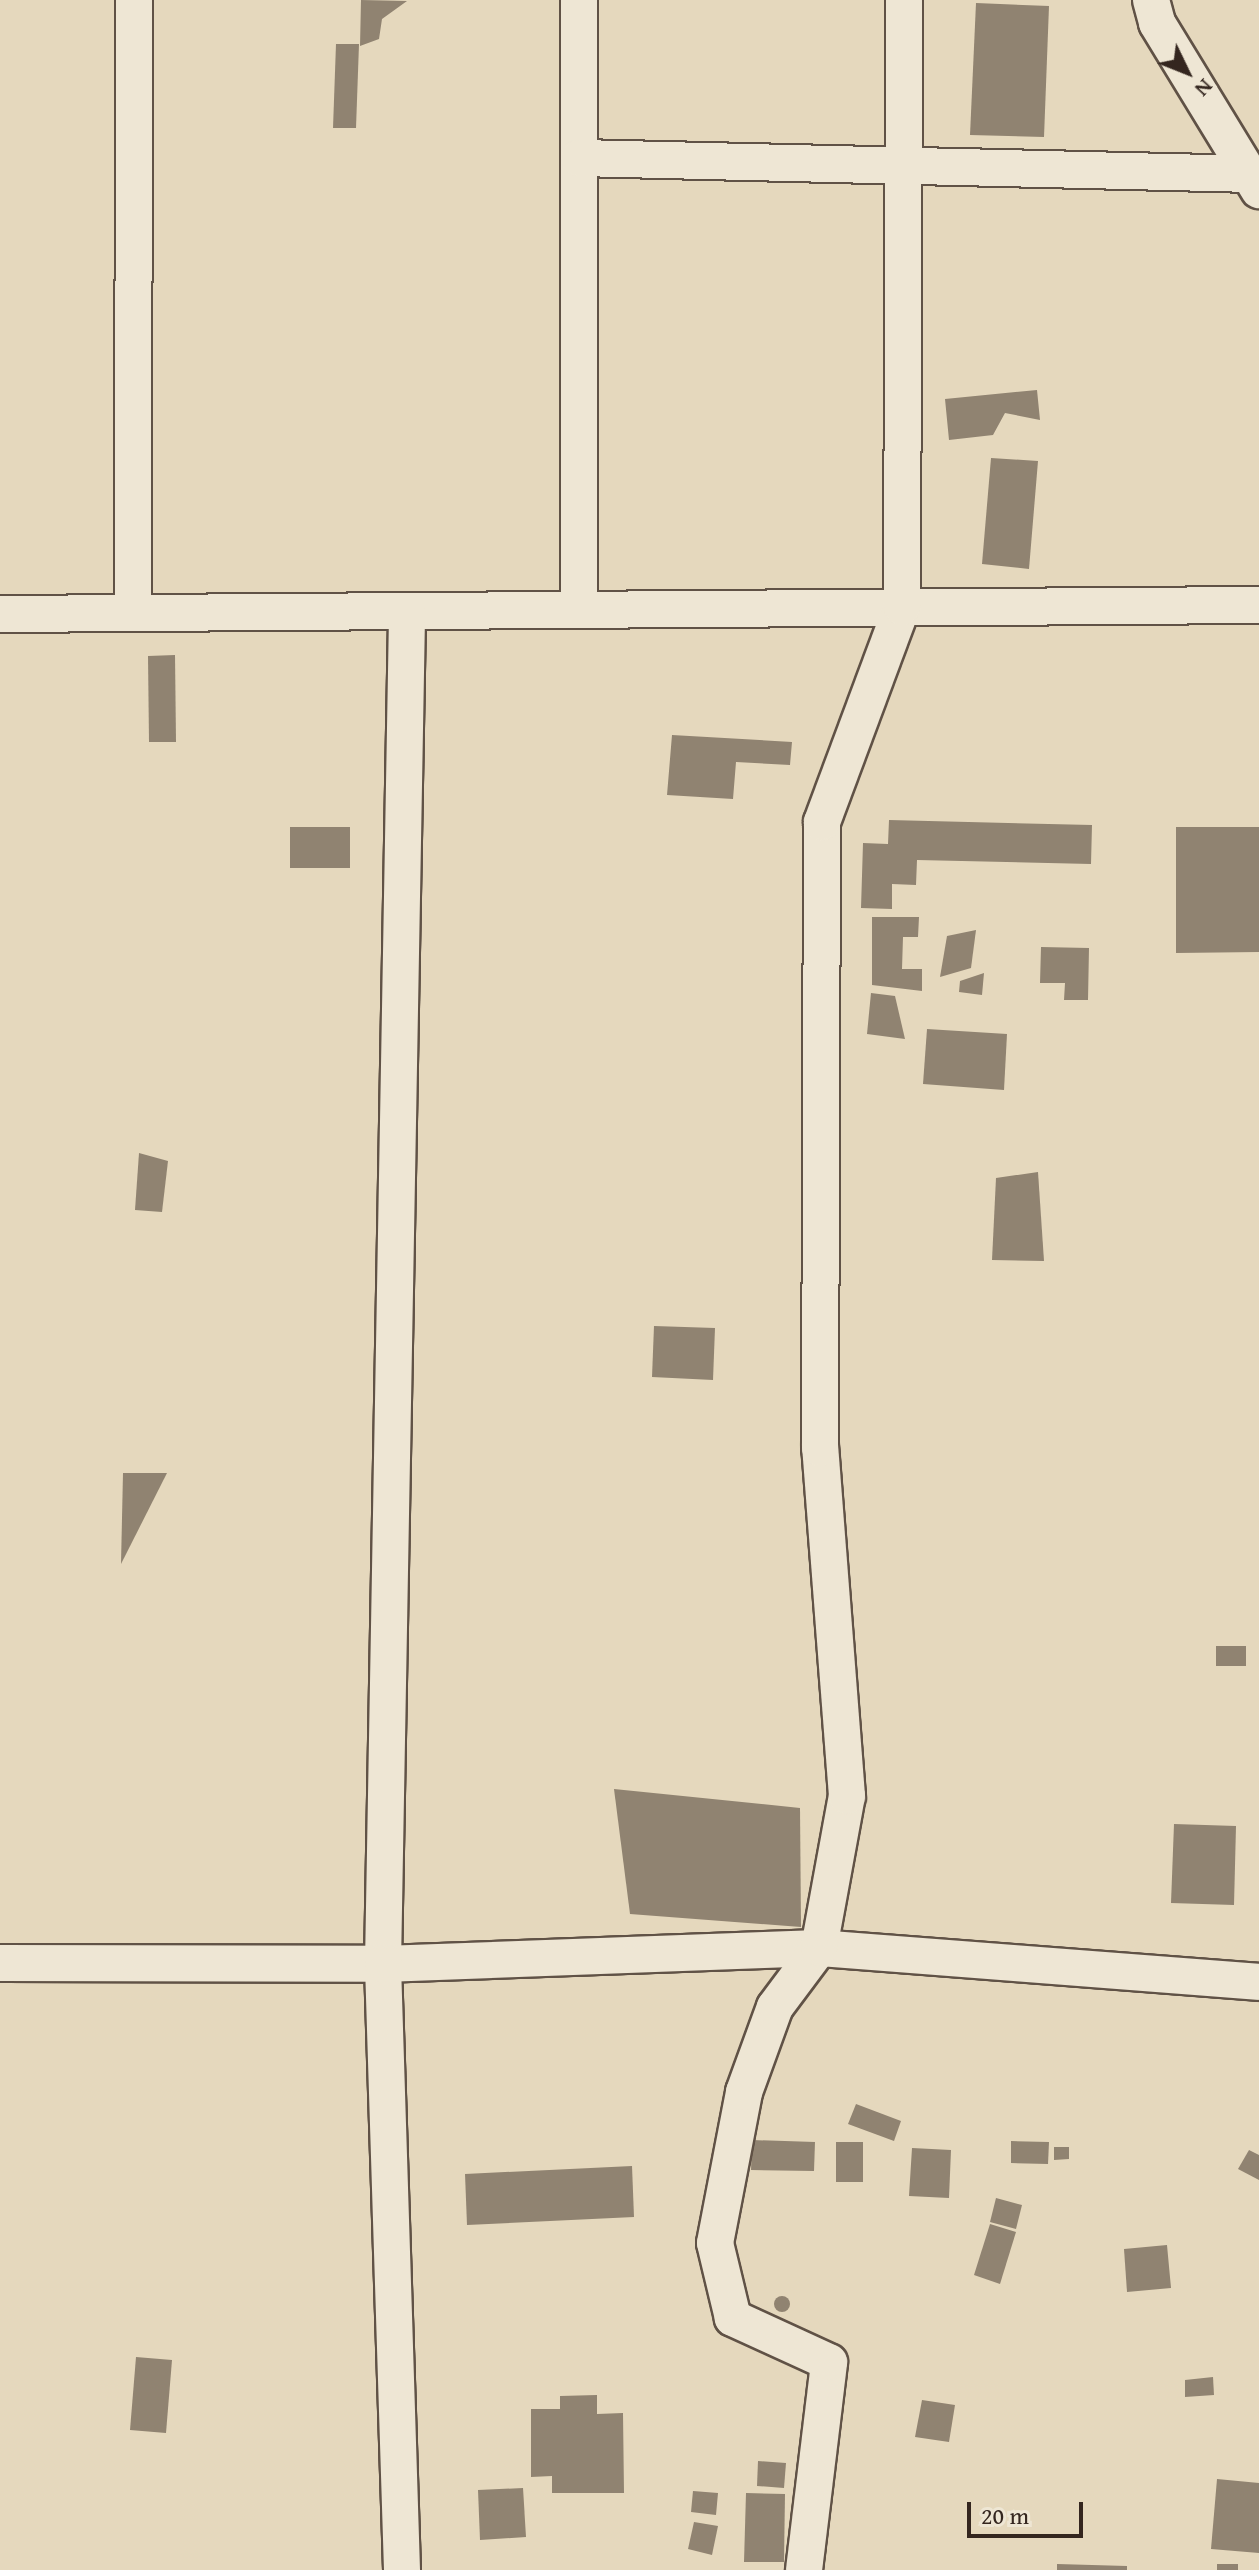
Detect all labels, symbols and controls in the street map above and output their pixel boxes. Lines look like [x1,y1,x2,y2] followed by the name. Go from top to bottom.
[1147,32,1227,112] north arrow
[1188,72,1221,105] text: N
[971,2486,1087,2536] scale bar
[981,2498,1029,2533] text: 20 m

